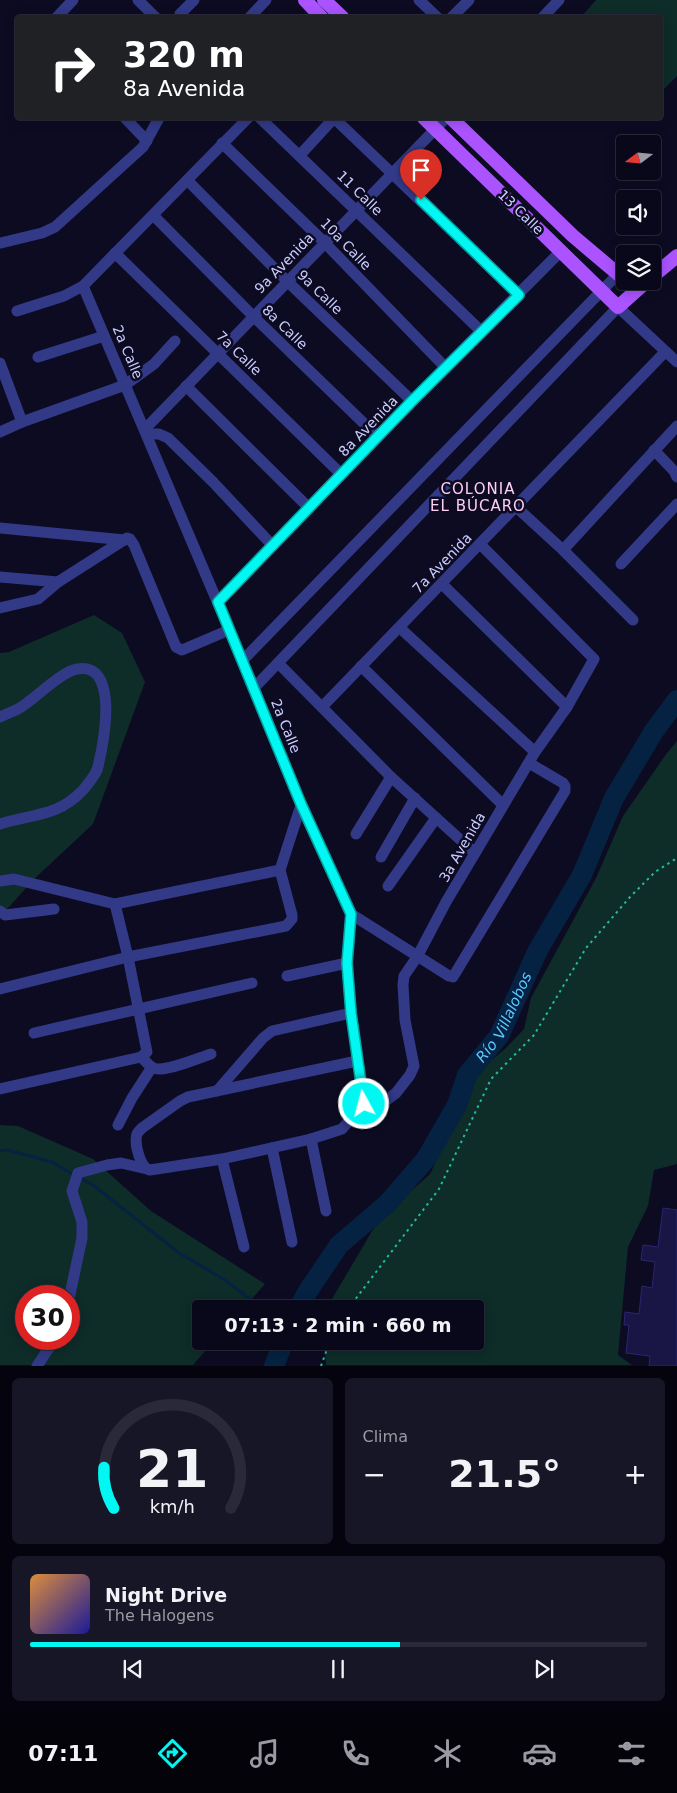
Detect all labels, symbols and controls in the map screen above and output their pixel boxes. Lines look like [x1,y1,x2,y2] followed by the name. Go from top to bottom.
[40,35,105,100] icon: right
[123,35,245,75] text: 320 m
[123,76,245,101] text: 8a Avenida
[616,135,661,180] north arrow
[616,135,661,290] map controls
[400,149,442,200] pin
[407,156,435,184] icon: arrive
[334,167,386,219] street label: 11 Calle
[495,186,547,238] street label: 13 Calle
[616,190,661,235] button: sound
[317,215,375,273] street label: 10a Calle
[251,229,317,297] street label: 9a Avenida
[616,245,661,290] button: layers
[294,267,346,317] street label: 9a Calle
[259,302,311,352] street label: 8a Calle
[110,323,146,381] street label: 2a Calle
[213,328,265,378] street label: 7a Calle
[335,392,401,460] street label: 8a Avenida
[430,480,526,515] district label: COLONIA EL BÚCARO
[409,529,475,597] street label: 7a Avenida
[268,697,304,755] street label: 2a Calle
[436,809,488,885] street label: 3a Avenida
[472,969,536,1066] water label: Río Villalobos
[337,1077,389,1129] position arrow
[15,1285,80,1350] speed limit sign: 30
[224,1314,452,1336] text: 07:13 · 2 min · 660 m
[363,1427,408,1446] text: Clima
[136,1439,208,1499] text: 21
[448,1452,561,1496] text: 21.5°
[363,1458,386,1491] text: −
[624,1458,647,1491] text: +
[150,1496,195,1517] text: km/h
[105,1584,227,1606] text: Night Drive
[105,1606,214,1625] text: The Halogens
[119,1655,147,1683] icon: previous
[324,1655,352,1683] icon: pause
[530,1655,558,1683] icon: next
[155,1736,190,1771] icon: directions
[247,1736,282,1771] icon: music
[338,1736,373,1771] icon: phone
[430,1736,465,1771] icon: climate
[522,1736,557,1771] icon: car
[614,1736,649,1771] icon: filters
[28,1741,98,1766] text: 07:11

